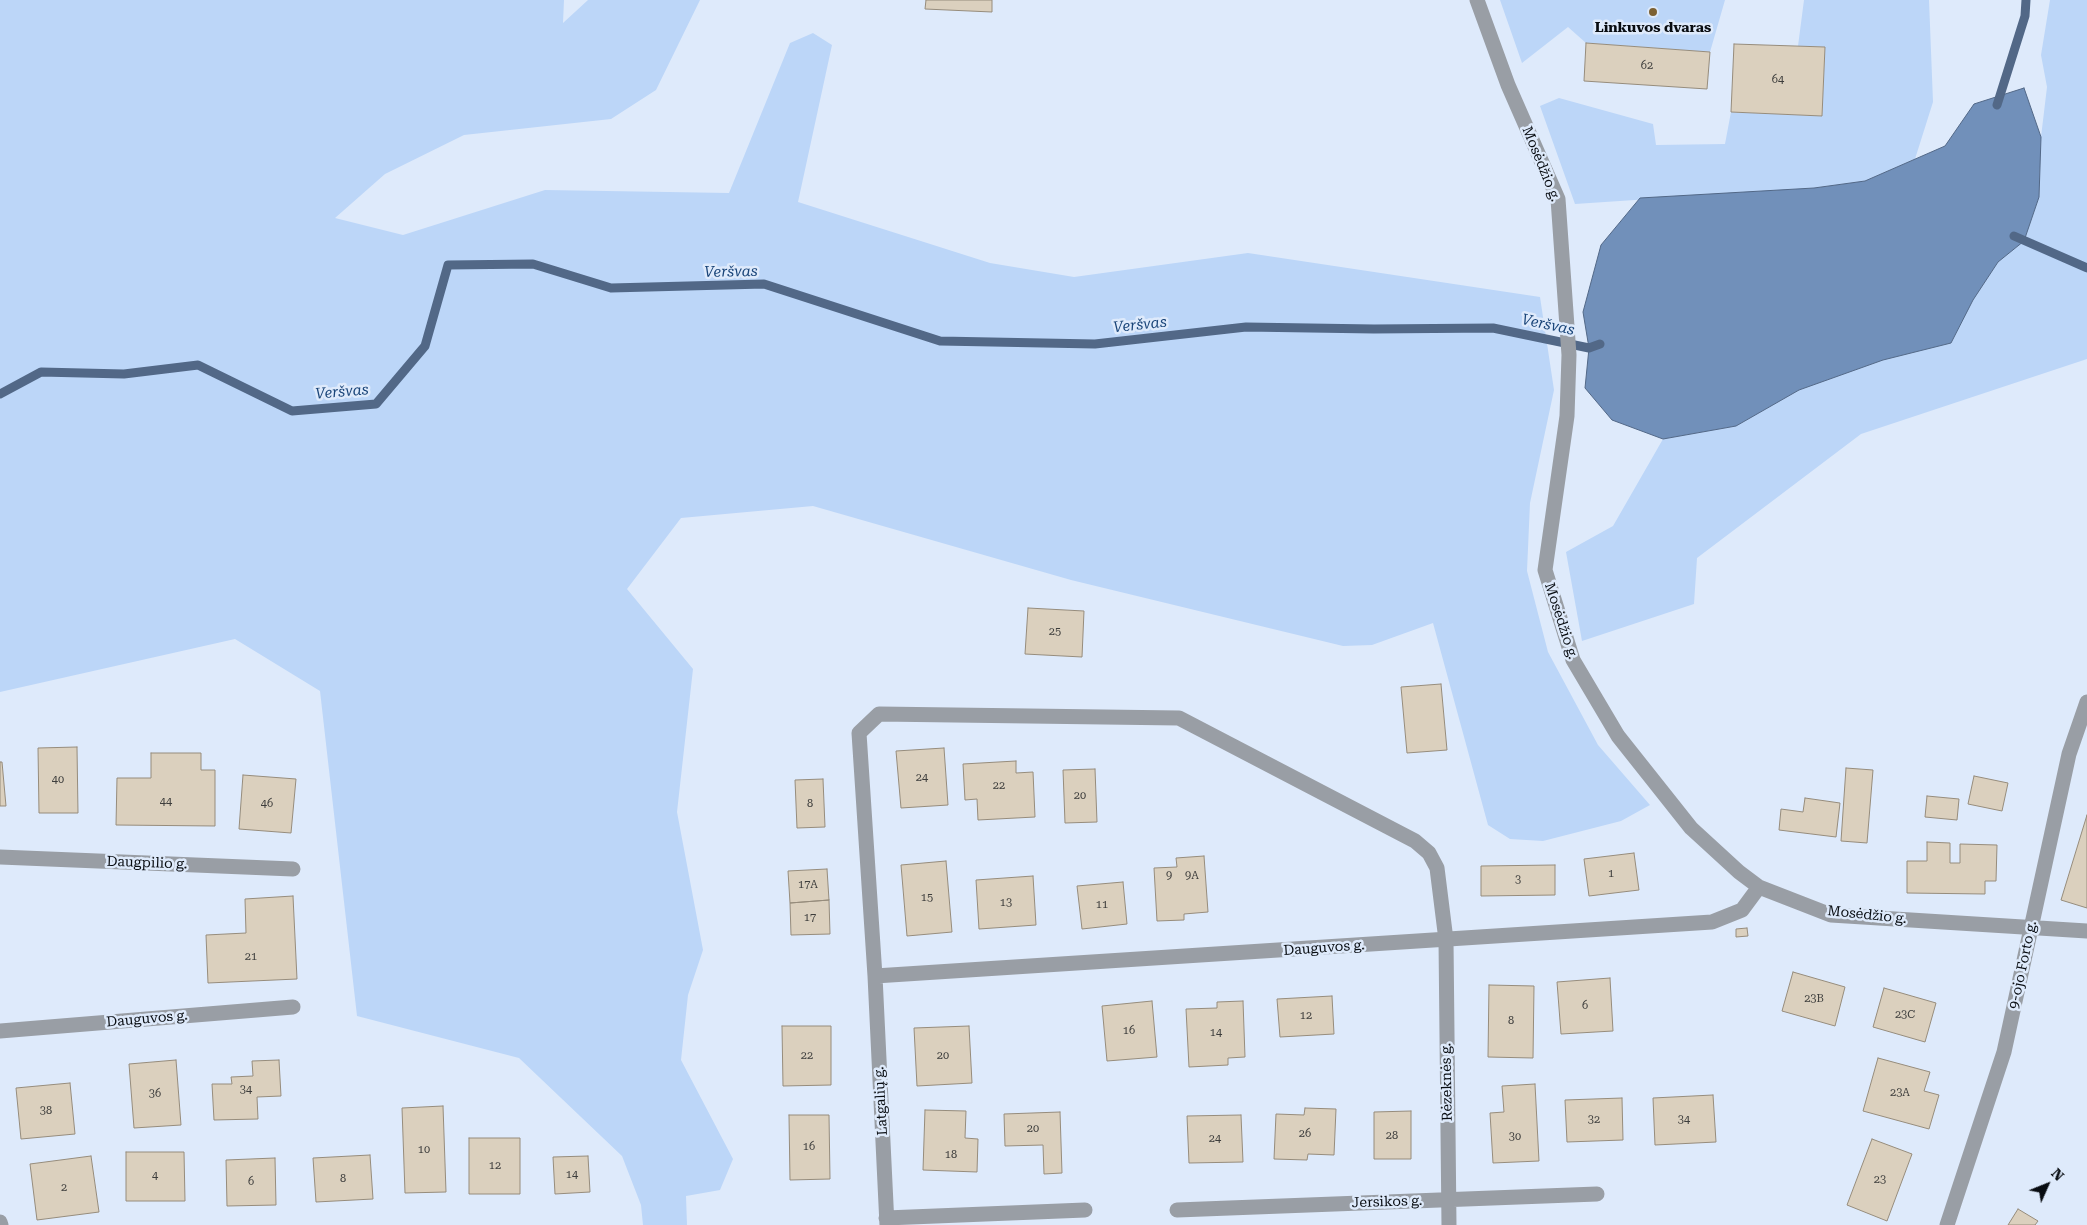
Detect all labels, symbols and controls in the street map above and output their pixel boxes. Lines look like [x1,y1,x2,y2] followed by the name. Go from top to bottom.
[1647,6,1659,18] marker: Linkuvos dvaras
[1595,20,1711,36] place label: Linkuvos dvaras
[1641,59,1653,73] house number: 62
[1772,73,1784,87] house number: 64
[1518,124,1564,204] street label: Mosėdžio g.
[704,263,758,281] water label: Veršvas
[1520,311,1576,339] water label: Veršvas
[1112,313,1168,337] water label: Veršvas
[315,381,369,403] water label: Veršvas
[1541,581,1581,661] street label: Mosėdžio g.
[1049,625,1061,639] house number: 25
[916,771,928,785] house number: 24
[52,773,64,787] house number: 40
[993,779,1005,793] house number: 22
[1074,789,1086,803] house number: 20
[160,795,172,809] house number: 44
[261,797,273,811] house number: 46
[807,797,813,811] house number: 8
[106,853,188,873] street label: Daugpilio g.
[1608,867,1614,881] house number: 1
[1166,869,1172,883] house number: 9
[1185,869,1199,883] house number: 9A
[1515,873,1521,887] house number: 3
[798,878,818,892] house number: 17A
[921,891,933,905] house number: 15
[1000,896,1012,910] house number: 13
[1096,898,1108,912] house number: 11
[1827,902,1907,928] street label: Mosėdžio g.
[804,911,816,925] house number: 17
[2005,919,2041,1011] street label: 9-ojo Forto g.
[1283,937,1365,959] street label: Dauguvos g.
[245,950,257,964] house number: 21
[1804,992,1824,1006] house number: 23B
[1582,999,1588,1013] house number: 6
[106,1007,188,1031] street label: Dauguvos g.
[1895,1008,1915,1022] house number: 23C
[1300,1009,1312,1023] house number: 12
[1508,1014,1514,1028] house number: 8
[1123,1024,1135,1038] house number: 16
[1210,1026,1222,1040] house number: 14
[1438,1043,1456,1121] street label: Rėzeknės g.
[801,1049,813,1063] house number: 22
[937,1049,949,1063] house number: 20
[871,1066,891,1136] street label: Latgalių g.
[240,1083,252,1097] house number: 34
[1890,1086,1910,1100] house number: 23A
[149,1087,161,1101] house number: 36
[40,1104,52,1118] house number: 38
[1588,1113,1600,1127] house number: 32
[1678,1113,1690,1127] house number: 34
[1027,1122,1039,1136] house number: 20
[1299,1127,1311,1141] house number: 26
[1386,1129,1398,1143] house number: 28
[1509,1130,1521,1144] house number: 30
[1209,1132,1221,1146] house number: 24
[803,1140,815,1154] house number: 16
[418,1143,430,1157] house number: 10
[945,1148,957,1162] house number: 18
[489,1159,501,1173] house number: 12
[2022,1160,2072,1210] north arrow
[2048,1165,2067,1184] text: N
[566,1168,578,1182] house number: 14
[152,1169,158,1183] house number: 4
[340,1172,346,1186] house number: 8
[1874,1173,1886,1187] house number: 23
[248,1175,254,1189] house number: 6
[61,1181,67,1195] house number: 2
[1351,1192,1423,1212] street label: Jersikos g.

